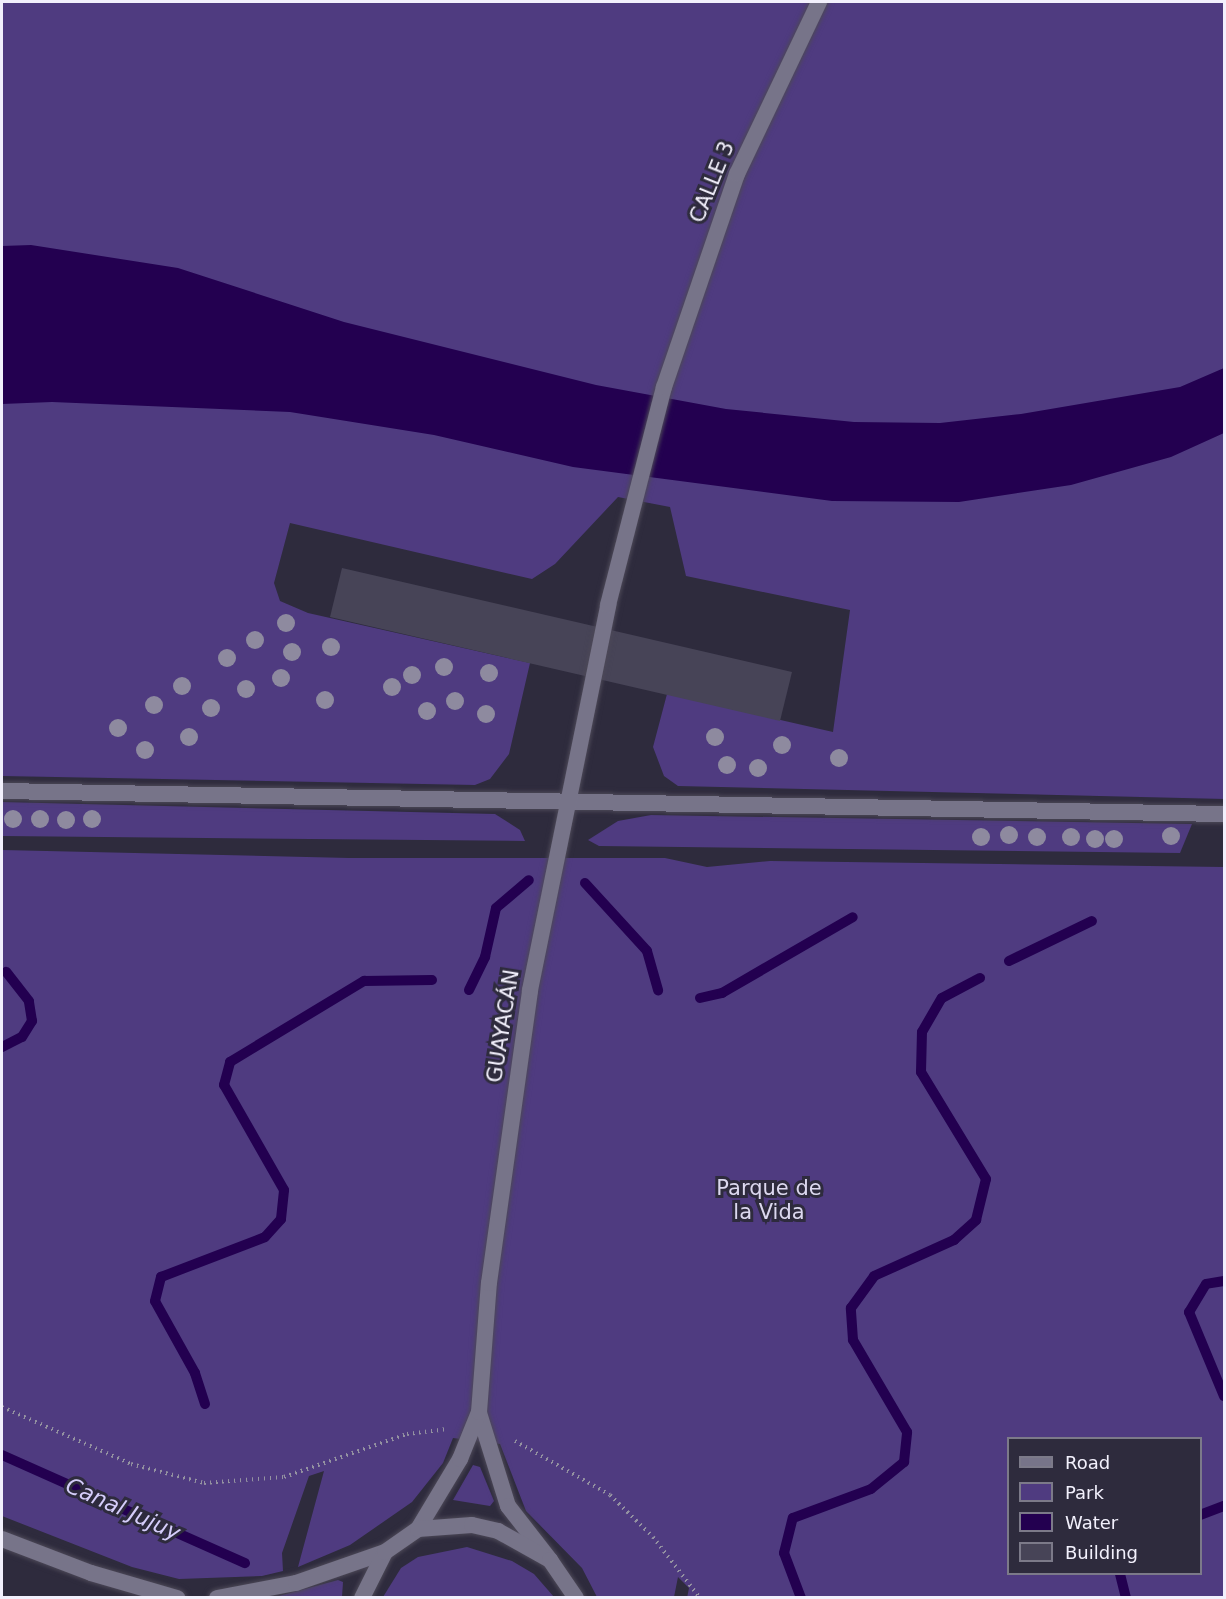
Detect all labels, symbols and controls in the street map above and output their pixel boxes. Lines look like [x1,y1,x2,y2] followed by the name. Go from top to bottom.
[684,138,740,226] street label: CALLE 3
[482,968,524,1084] street label: GUAYACÁN
[716,1175,822,1225] park label: Parque de la Vida
[1007,1437,1202,1575] legend
[1065,1452,1110,1473] text: Road
[62,1472,184,1546] water label: Canal Jujuy
[1065,1482,1104,1503] text: Park
[1065,1512,1118,1533] text: Water
[1065,1542,1138,1563] text: Building

